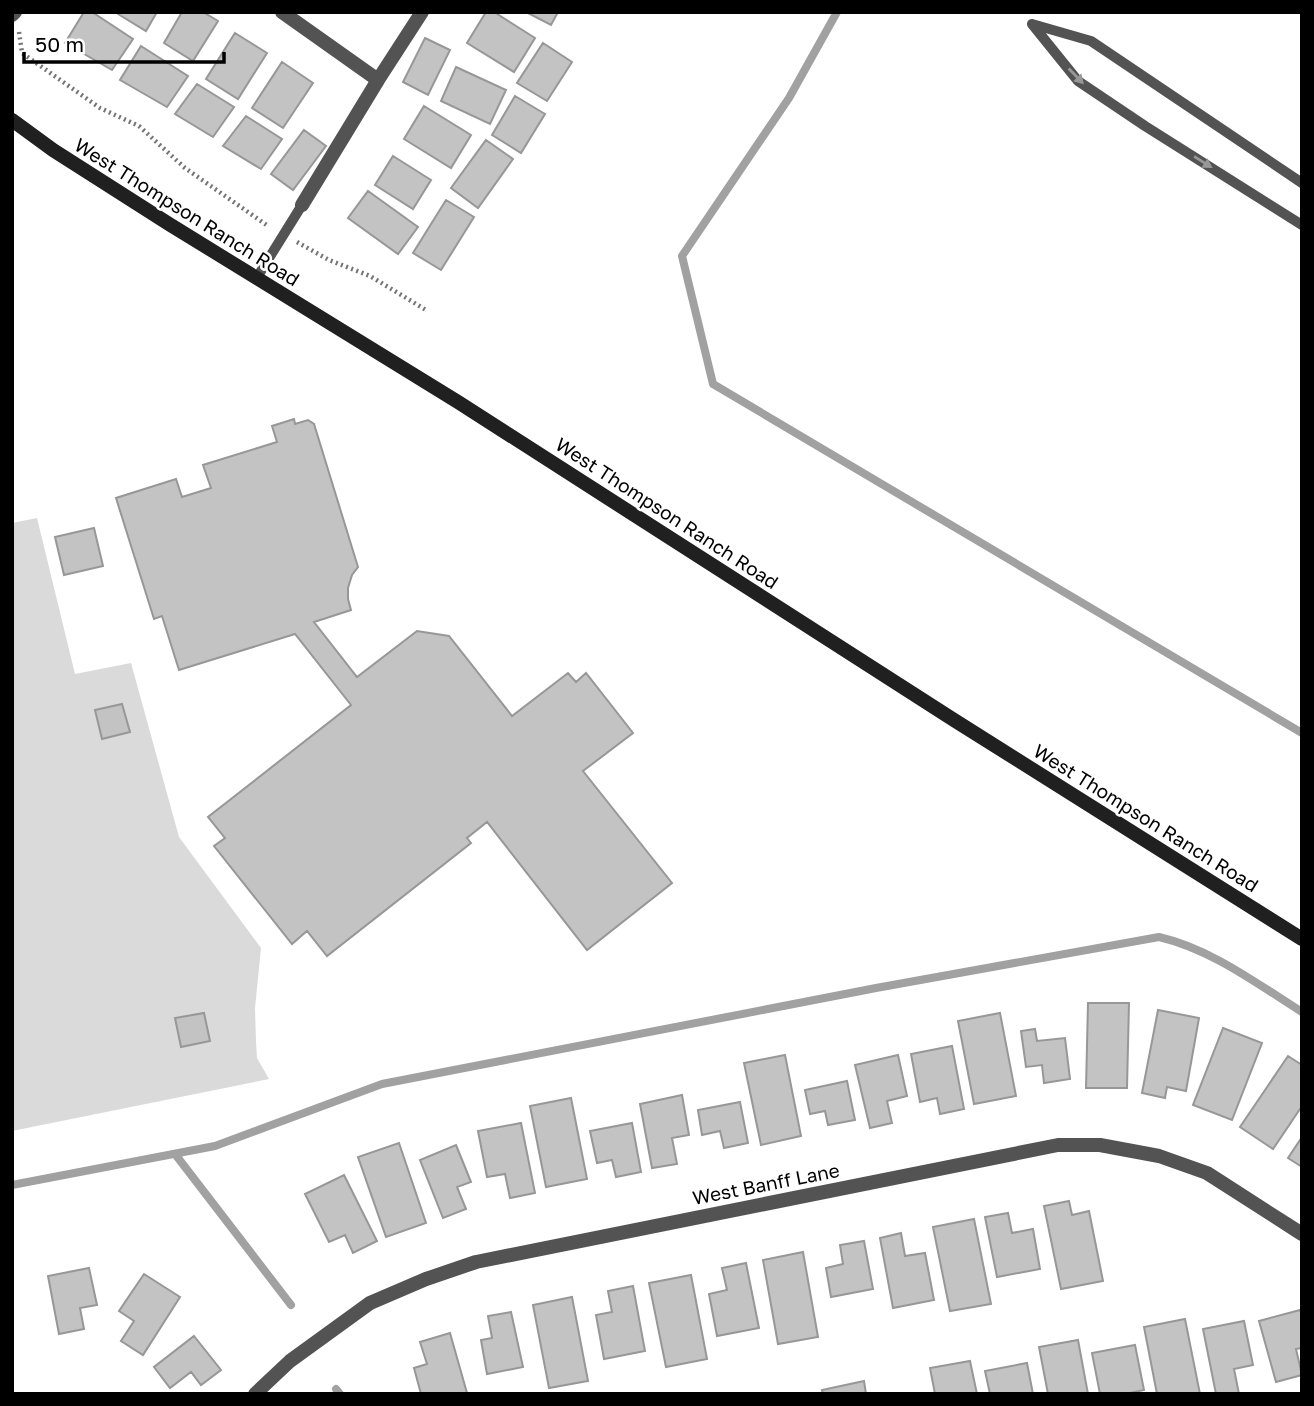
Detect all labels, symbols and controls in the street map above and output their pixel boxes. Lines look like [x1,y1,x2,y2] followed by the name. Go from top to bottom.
[24,21,224,65] scale bar
[35,31,84,57] text: 50 m
[1067,68,1084,85] one-way arrow
[71,133,304,290] street label: West Thompson Ranch Road
[1193,156,1212,169] one-way arrow
[552,432,783,593] street label: West Thompson Ranch Road
[1030,739,1263,896] street label: West Thompson Ranch Road
[690,1158,841,1209] street label: West Banff Lane

